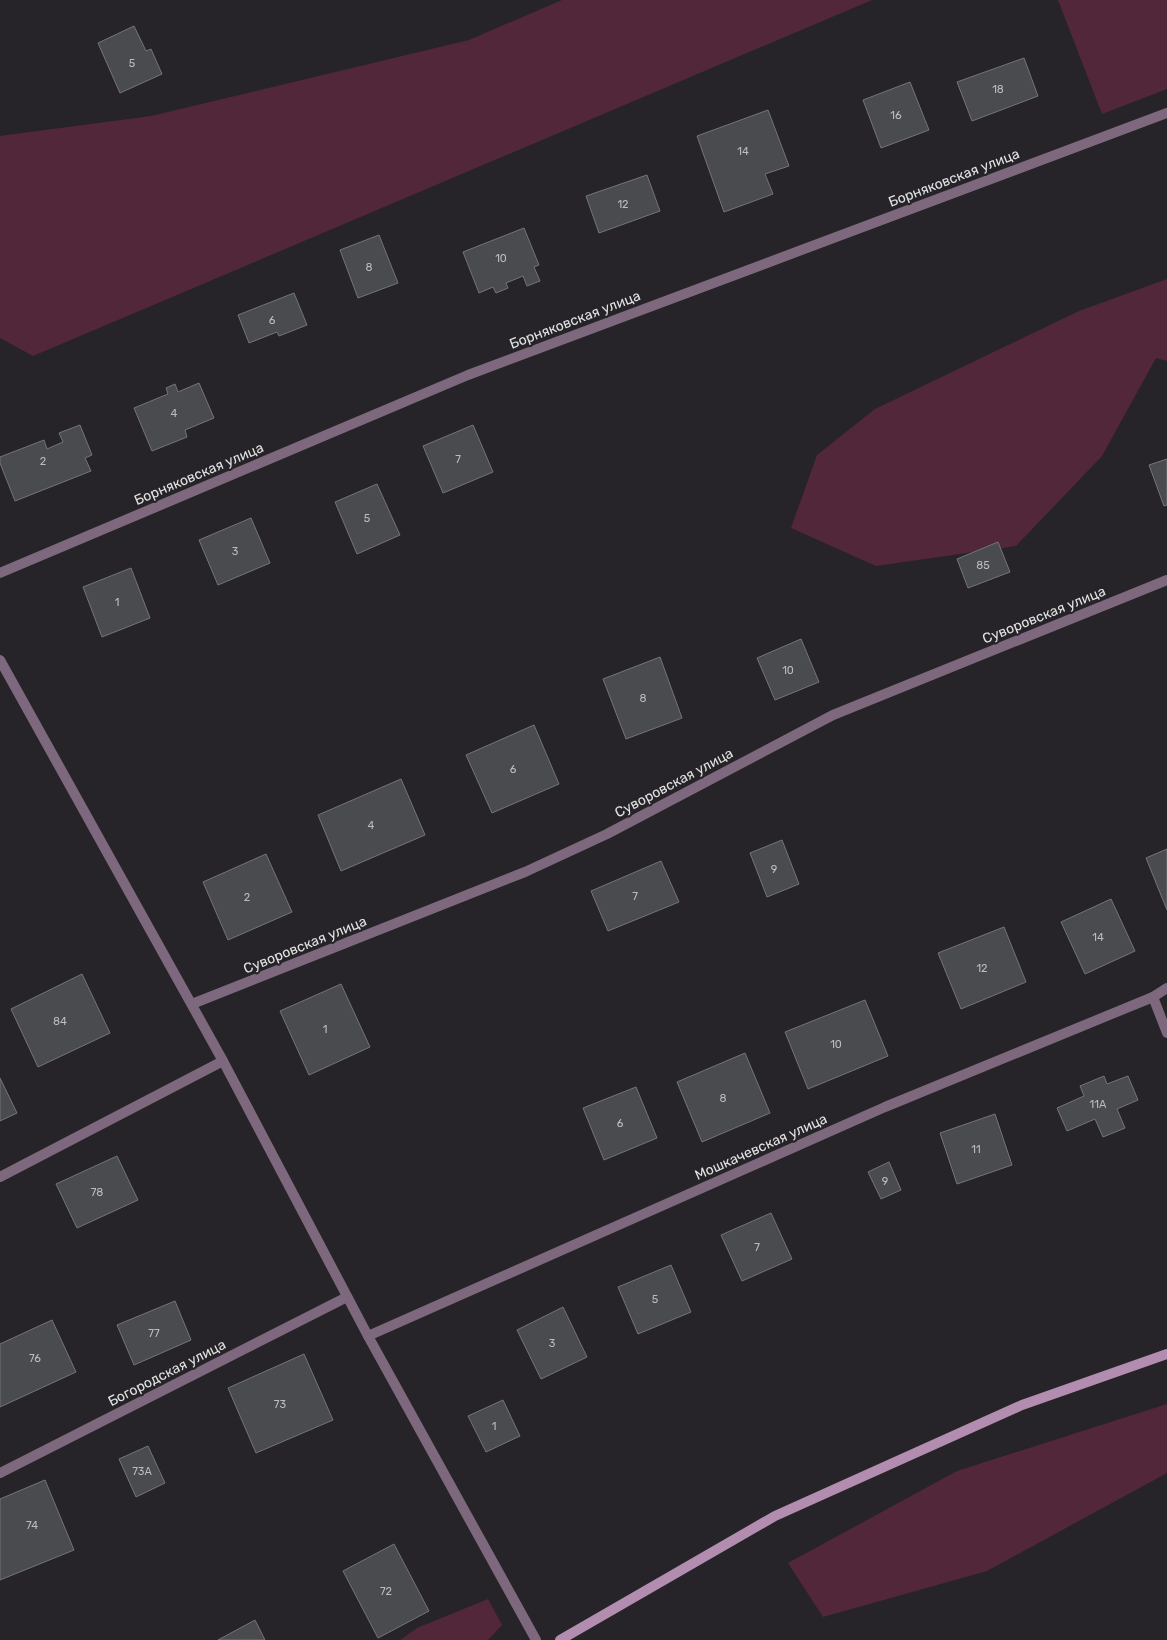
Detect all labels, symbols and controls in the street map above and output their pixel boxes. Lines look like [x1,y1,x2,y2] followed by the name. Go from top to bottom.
[129,57,136,70] house number: 5
[992,83,1004,96] house number: 18
[890,109,902,122] house number: 16
[737,145,749,158] house number: 14
[886,145,1022,211] street label: Борняковская улица
[617,198,629,211] house number: 12
[495,252,507,265] house number: 10
[366,261,373,274] house number: 8
[507,287,643,353] street label: Борняковская улица
[269,314,276,327] house number: 6
[171,407,178,420] house number: 4
[132,439,266,509] street label: Борняковская улица
[455,453,461,466] house number: 7
[40,455,46,468] house number: 2
[364,512,371,525] house number: 5
[232,545,239,558] house number: 3
[976,559,990,572] house number: 85
[980,583,1108,647] street label: Суворовская улица
[115,596,119,609] house number: 1
[782,664,794,677] house number: 10
[640,692,647,705] house number: 8
[612,745,736,821] street label: Суворовская улица
[510,763,517,776] house number: 6
[368,819,375,832] house number: 4
[771,863,777,876] house number: 9
[632,890,638,903] house number: 7
[244,891,250,904] house number: 2
[241,913,369,977] street label: Суворовская улица
[1092,931,1104,944] house number: 14
[976,962,988,975] house number: 12
[53,1015,67,1028] house number: 84
[323,1023,327,1036] house number: 1
[830,1038,842,1051] house number: 10
[720,1092,727,1105] house number: 8
[1090,1098,1107,1111] house number: 11А
[692,1110,830,1184] street label: Мошкачевская улица
[617,1117,624,1130] house number: 6
[971,1143,981,1156] house number: 11
[882,1175,888,1188] house number: 9
[91,1186,103,1199] house number: 78
[754,1241,760,1254] house number: 7
[652,1293,659,1306] house number: 5
[148,1327,160,1340] house number: 77
[105,1336,229,1410] street label: Богородская улица
[549,1337,556,1350] house number: 3
[29,1352,41,1365] house number: 76
[274,1398,287,1411] house number: 73
[492,1420,496,1433] house number: 1
[132,1465,152,1478] house number: 73А
[26,1519,38,1532] house number: 74
[380,1585,392,1598] house number: 72

